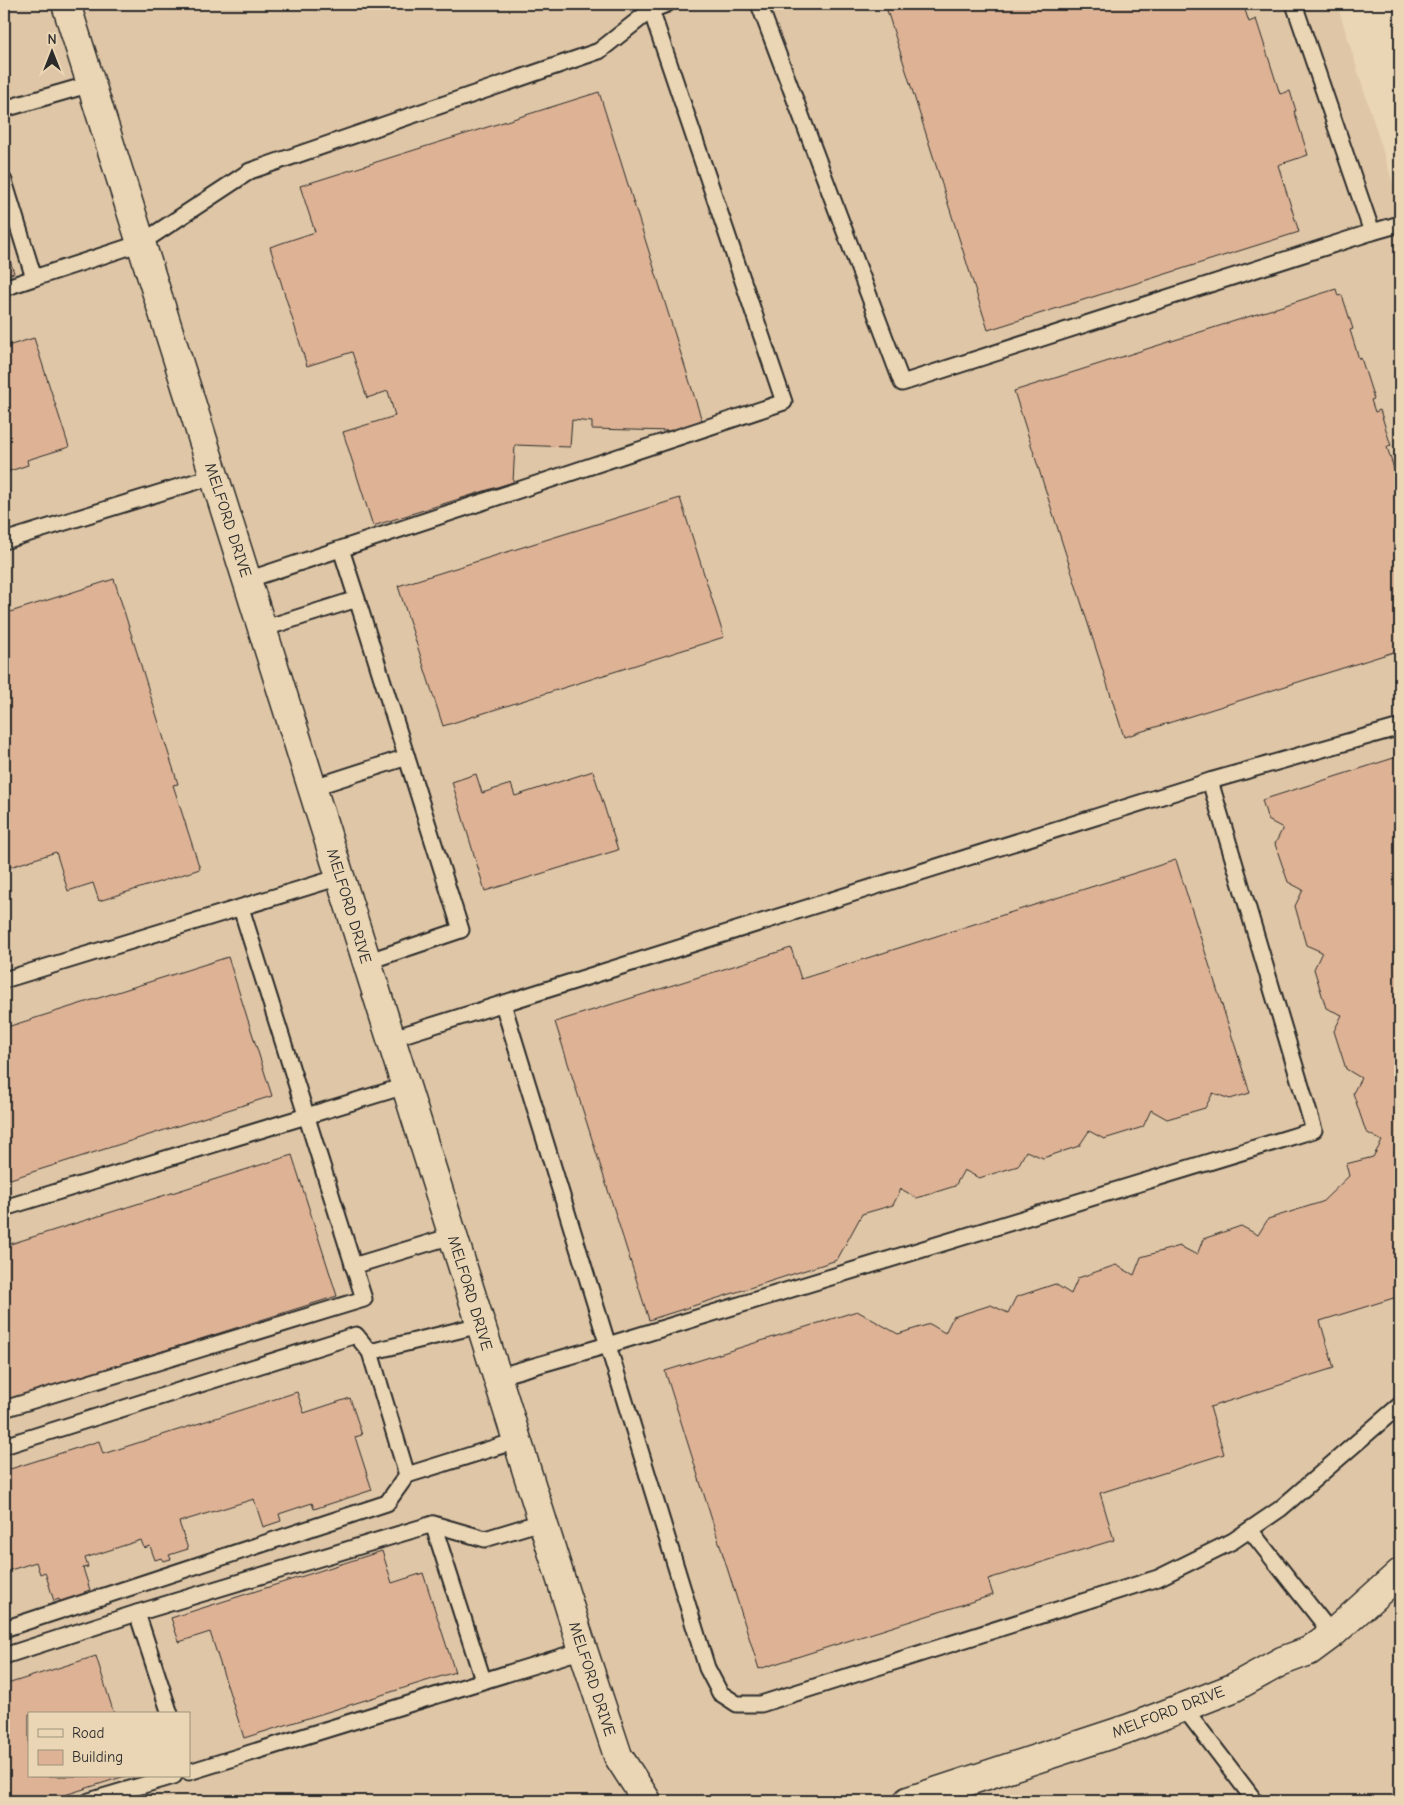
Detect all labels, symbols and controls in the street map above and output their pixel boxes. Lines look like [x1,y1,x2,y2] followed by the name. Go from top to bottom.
[28,28,78,78] north arrow
[47,31,57,48] text: N
[201,461,255,580] street label: MELFORD DRIVE
[323,846,375,966] street label: MELFORD DRIVE
[444,1233,496,1353] street label: MELFORD DRIVE
[565,1620,619,1739] street label: MELFORD DRIVE
[1109,1682,1227,1742] street label: MELFORD DRIVE
[28,1712,190,1778] legend
[72,1724,104,1742] text: Road
[72,1748,123,1766] text: Building

